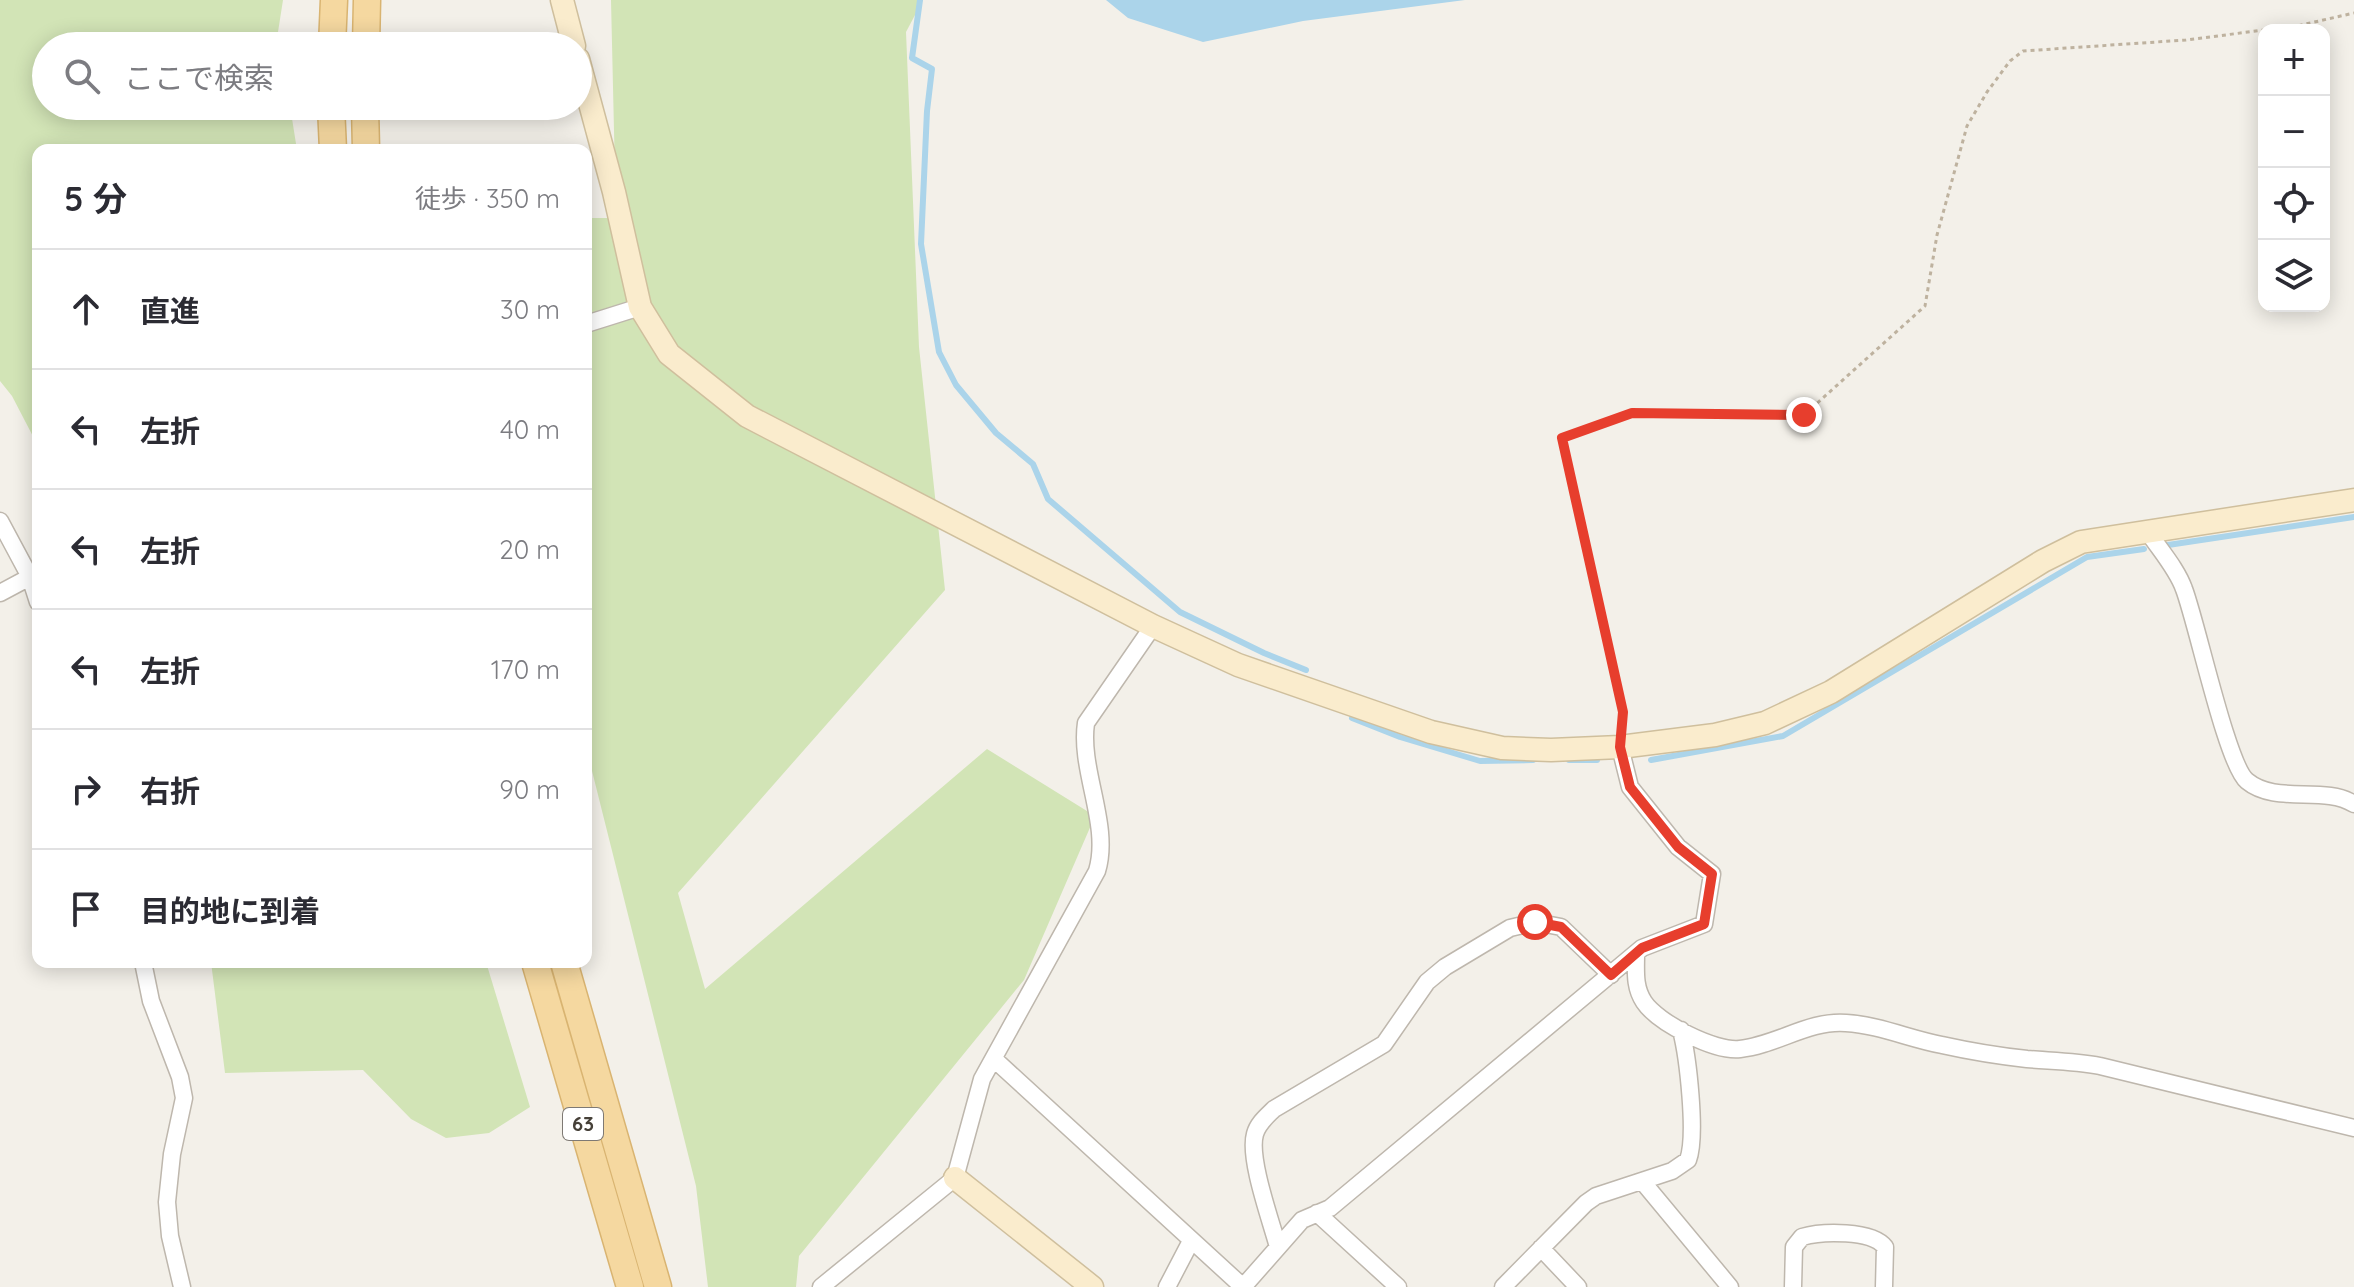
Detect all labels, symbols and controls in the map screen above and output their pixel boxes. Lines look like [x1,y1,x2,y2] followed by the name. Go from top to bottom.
[2258,24,2330,312] map controls
[2258,24,2330,96] button: +
[32,32,592,120] search box
[60,54,104,98] icon: search
[124,59,274,97] text: ここで検索
[2258,96,2330,168] button: −
[2258,168,2330,240] button: locate
[64,177,127,220] text: 5 分
[415,182,560,215] text: 徒歩 · 350 m
[2258,240,2330,312] button: layers
[64,287,108,331] icon: ahead
[140,292,200,330] text: 直進
[500,293,560,326] text: 30 m
[1786,397,1822,433] route end
[64,407,108,451] icon: left
[140,412,200,450] text: 左折
[500,413,560,446] text: 40 m
[64,527,108,571] icon: left
[140,532,200,570] text: 左折
[499,533,560,566] text: 20 m
[64,647,108,691] icon: left
[140,652,200,690] text: 左折
[491,653,560,686] text: 170 m
[64,767,108,811] icon: right
[140,772,200,810] text: 右折
[499,773,560,806] text: 90 m
[64,887,108,931] icon: arrive
[140,892,320,930] text: 目的地に到着
[1517,904,1553,940] route start
[563,1108,603,1140] road number: 63

